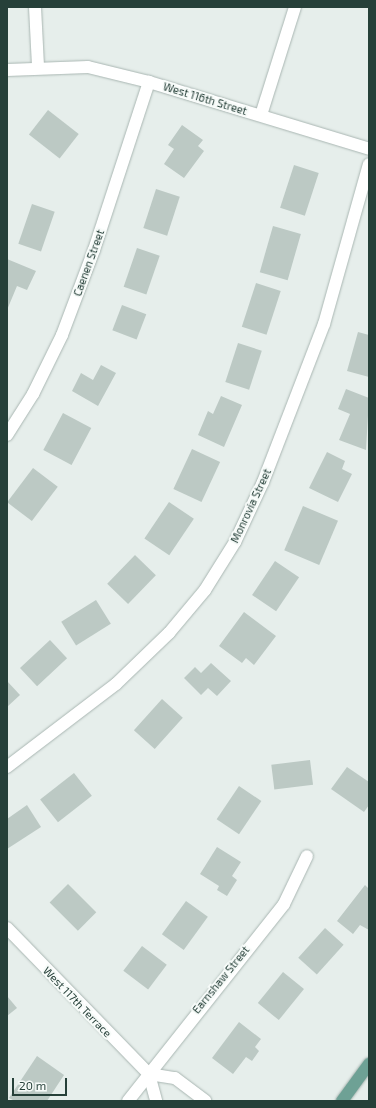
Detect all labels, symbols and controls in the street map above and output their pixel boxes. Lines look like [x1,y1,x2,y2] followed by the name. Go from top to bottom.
[161,80,249,118] street label: West 116th Street
[71,228,107,298] street label: Caenen Street
[228,467,274,545] street label: Monrovia Street
[190,944,252,1016] street label: Earnshaw Street
[40,964,114,1040] street label: West 117th Terrace
[14,1070,69,1096] scale bar
[19,1078,46,1092] text: 20 m

